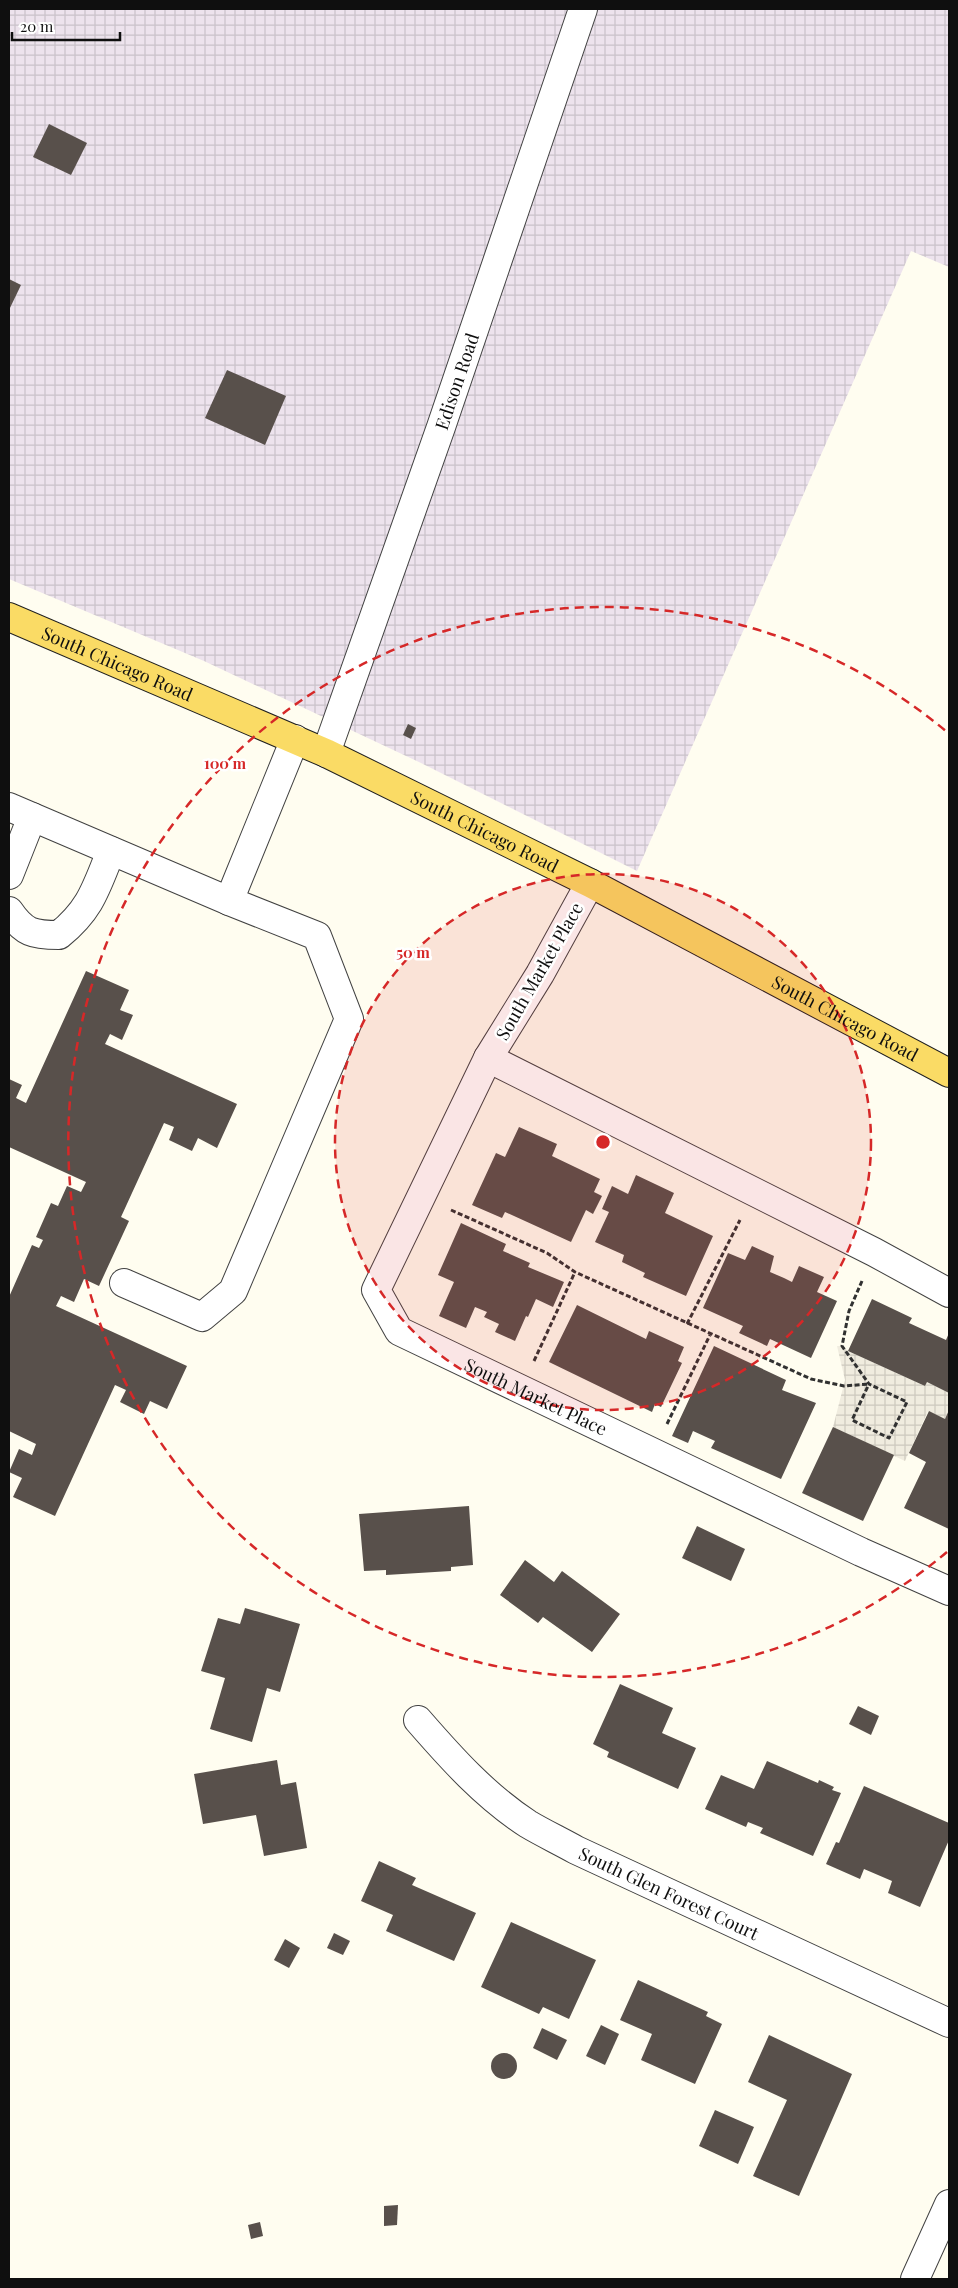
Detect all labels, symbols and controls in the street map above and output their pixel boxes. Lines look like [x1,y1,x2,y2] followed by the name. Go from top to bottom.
[12,10,120,42] scale bar
[20,16,54,36] text: 20 m
[429,329,484,433] street label: Edison Road
[38,621,197,707] street label: South Chicago Road
[204,753,247,773] text: 100 m
[407,785,563,878] street label: South Chicago Road
[490,898,588,1044] street label: South Market Place
[396,942,430,962] text: 50 m
[768,970,923,1067] street label: South Chicago Road
[594,1133,612,1151] centre of rings
[461,1352,611,1441] street label: South Market Place
[575,1841,763,1945] street label: South Glen Forest Court

